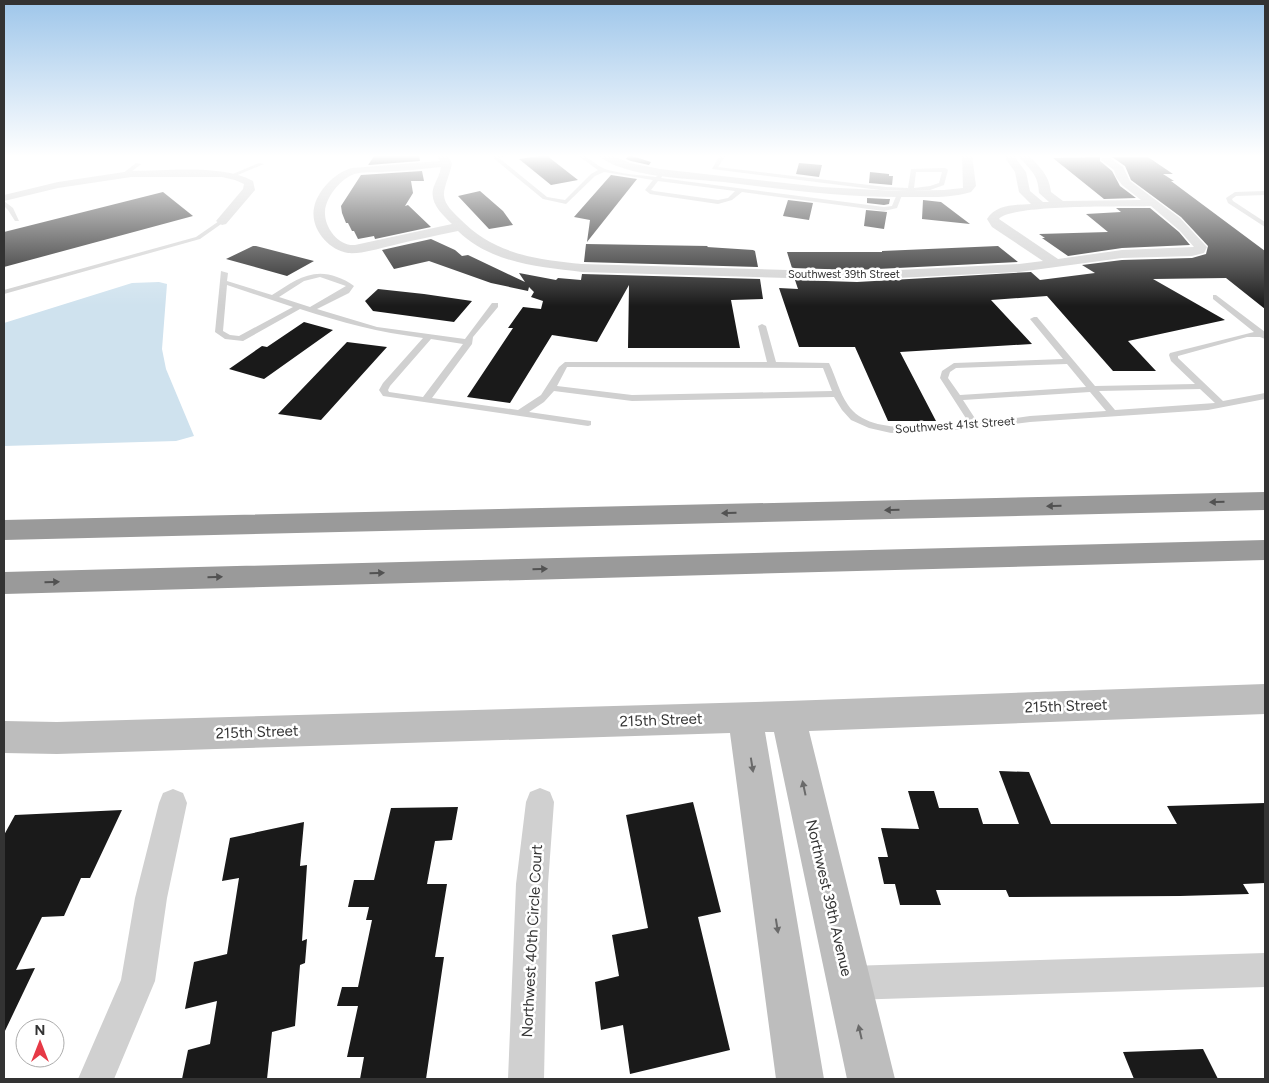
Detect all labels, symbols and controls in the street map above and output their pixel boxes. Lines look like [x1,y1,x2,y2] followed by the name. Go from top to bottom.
[788,268,900,281] street label: Southwest 39th Street
[895,414,1016,436] street label: Southwest 41st Street
[1208,499,1224,507] one-way arrow
[1046,502,1062,510] one-way arrow
[883,506,899,514] one-way arrow
[721,510,737,518] one-way arrow
[532,565,548,573] one-way arrow
[370,569,386,577] one-way arrow
[207,573,223,581] one-way arrow
[45,578,61,586] one-way arrow
[1024,696,1108,716] street label: 215th Street
[619,710,703,730] street label: 215th Street
[215,722,299,742] street label: 215th Street
[748,758,756,774] one-way arrow
[800,780,808,796] one-way arrow
[802,818,856,978] street label: Northwest 39th Avenue
[518,844,546,1038] street label: Northwest 40th Circle Court
[773,918,781,934] one-way arrow
[15,1018,65,1068] north arrow
[35,1022,45,1039] text: N
[856,1024,864,1039] one-way arrow

